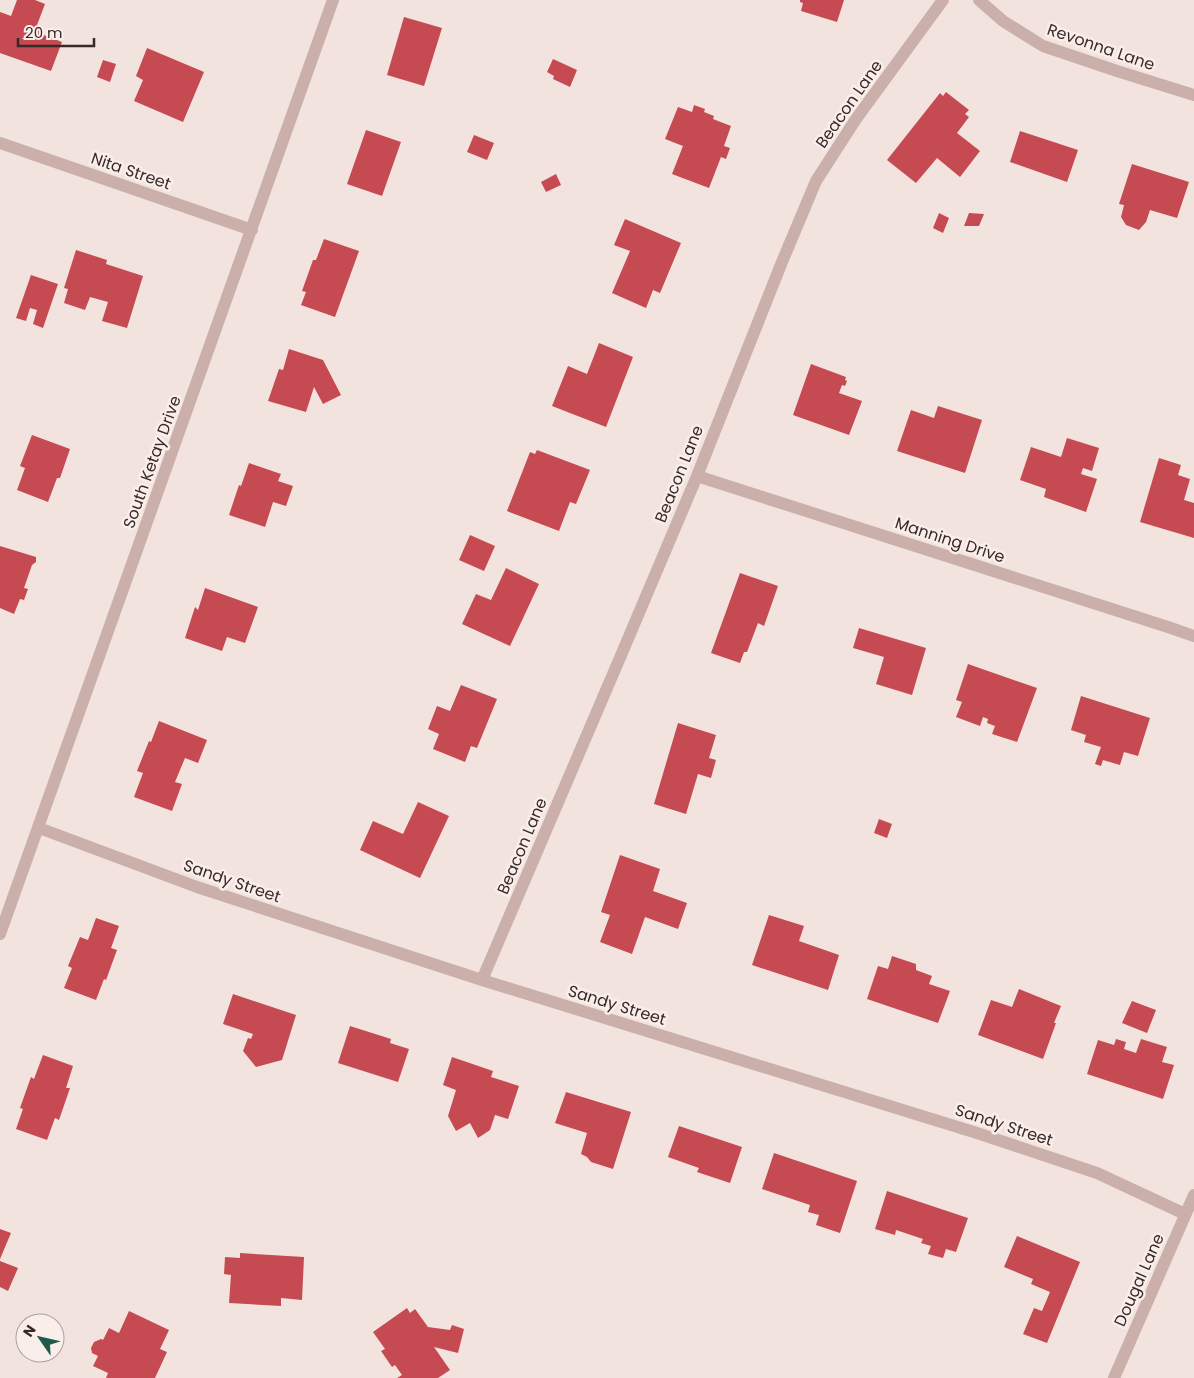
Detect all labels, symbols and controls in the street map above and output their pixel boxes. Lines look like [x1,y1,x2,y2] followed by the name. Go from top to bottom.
[18,15,94,47] scale bar
[1044,18,1158,76] street label: Revonna Lane
[25,22,63,43] text: 20 m
[810,55,888,153] street label: Beacon Lane
[88,147,174,195] street label: Nita Street
[117,392,187,532] street label: South Ketay Drive
[649,422,709,526] street label: Beacon Lane
[892,511,1008,569] street label: Manning Drive
[491,794,553,898] street label: Beacon Lane
[180,854,284,908] street label: Sandy Street
[565,979,669,1031] street label: Sandy Street
[952,1098,1056,1152] street label: Sandy Street
[1108,1230,1170,1330] street label: Dougal Lane
[15,1313,65,1363] north arrow
[18,1321,40,1341] text: N

